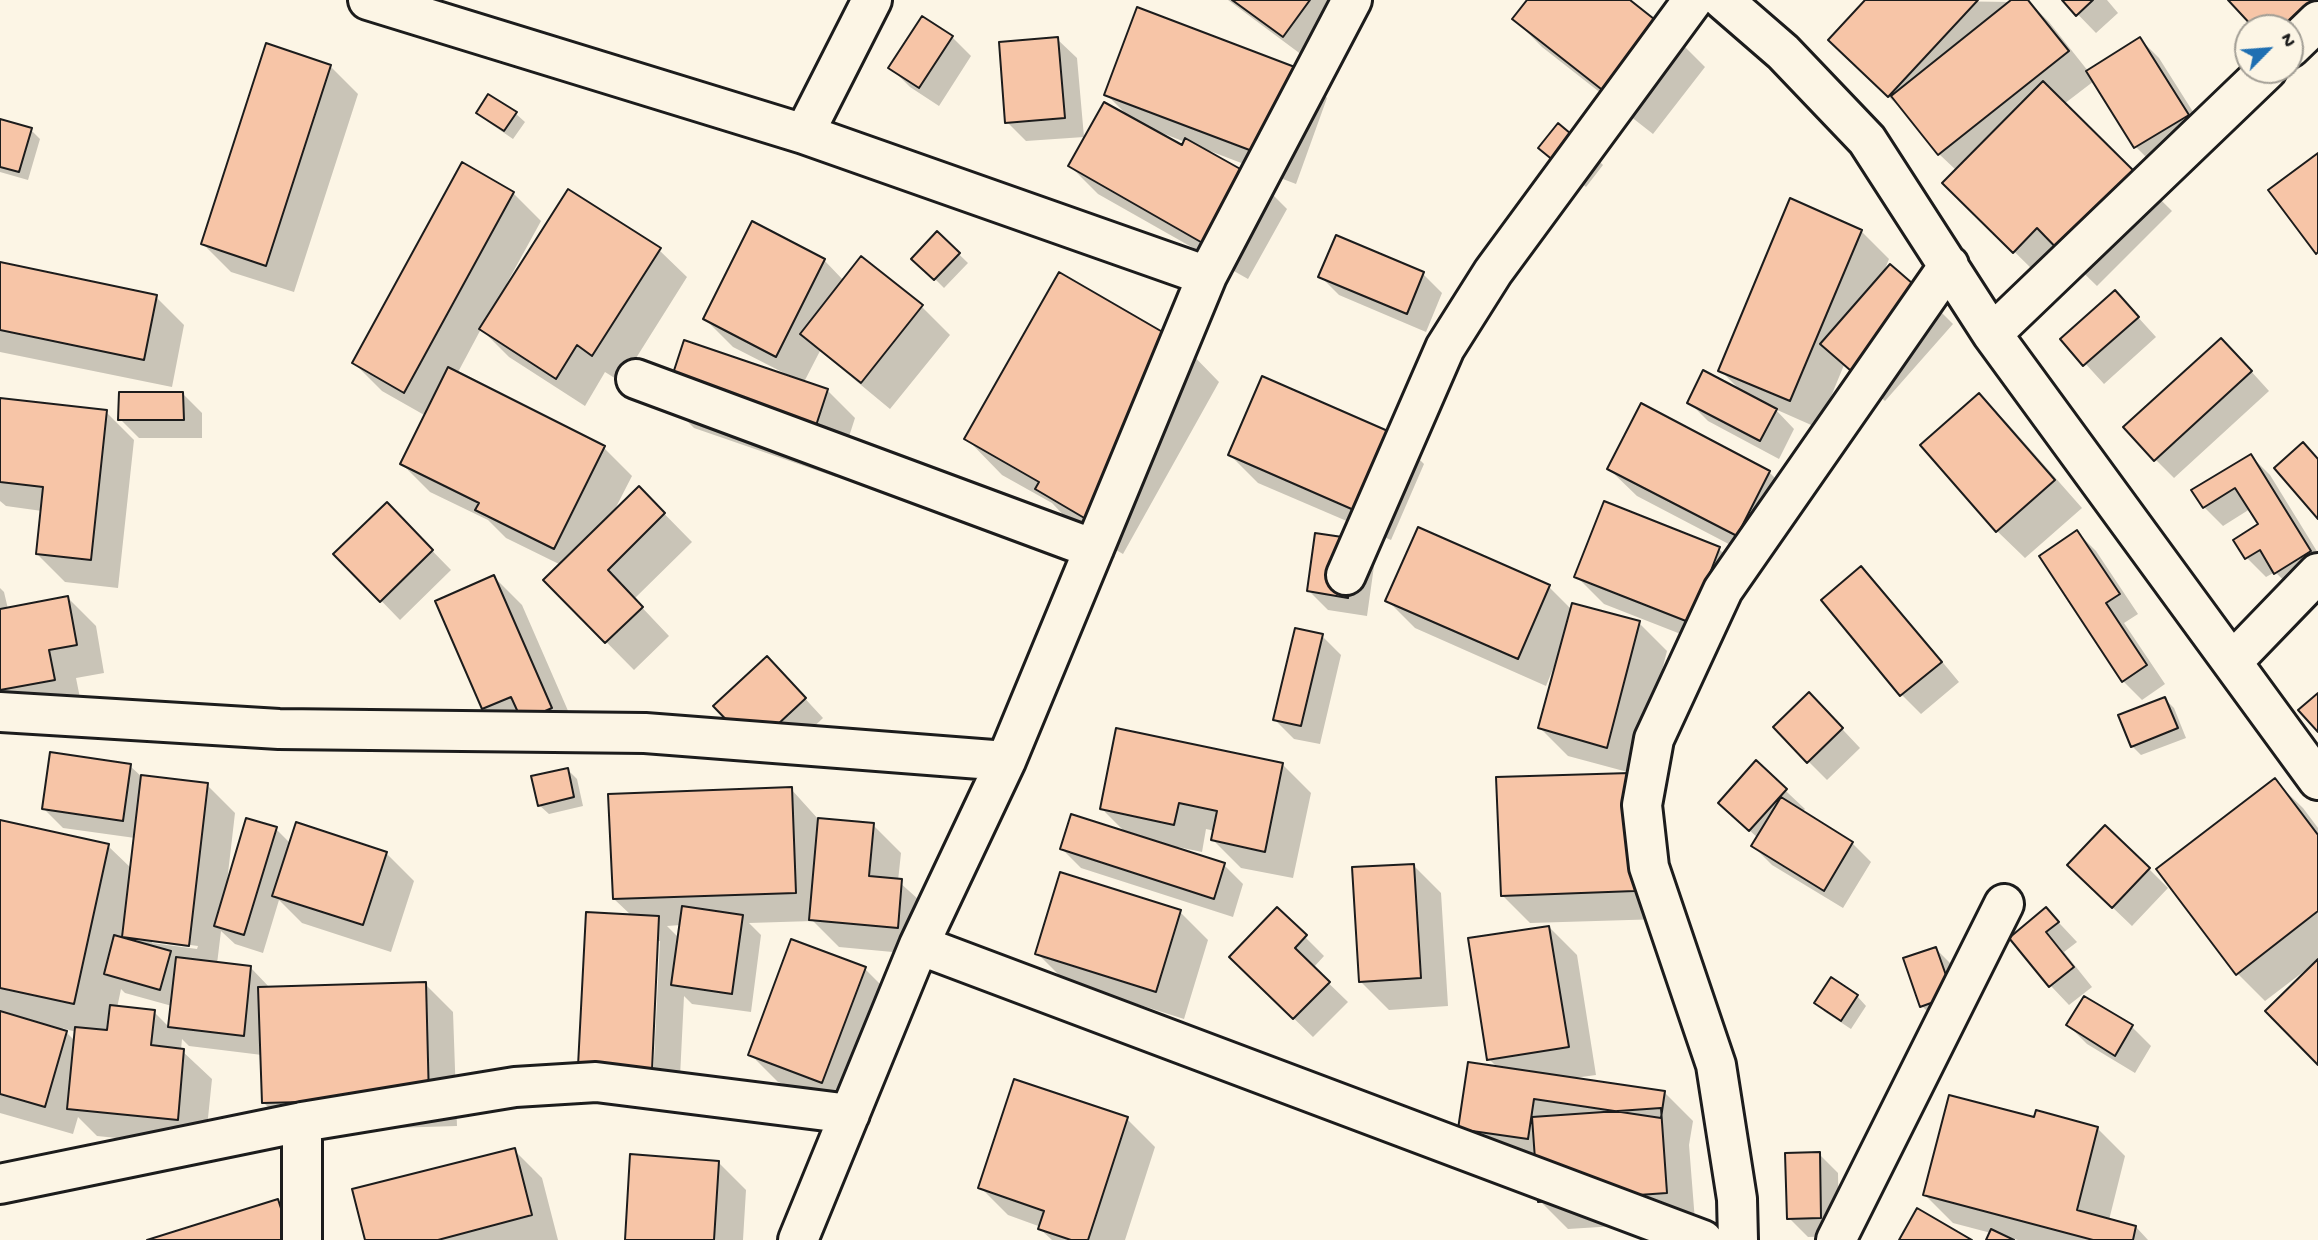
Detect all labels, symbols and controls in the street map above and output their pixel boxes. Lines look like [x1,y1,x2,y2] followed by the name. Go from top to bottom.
[2234,14,2304,84] north arrow
[2274,30,2300,51] text: N

